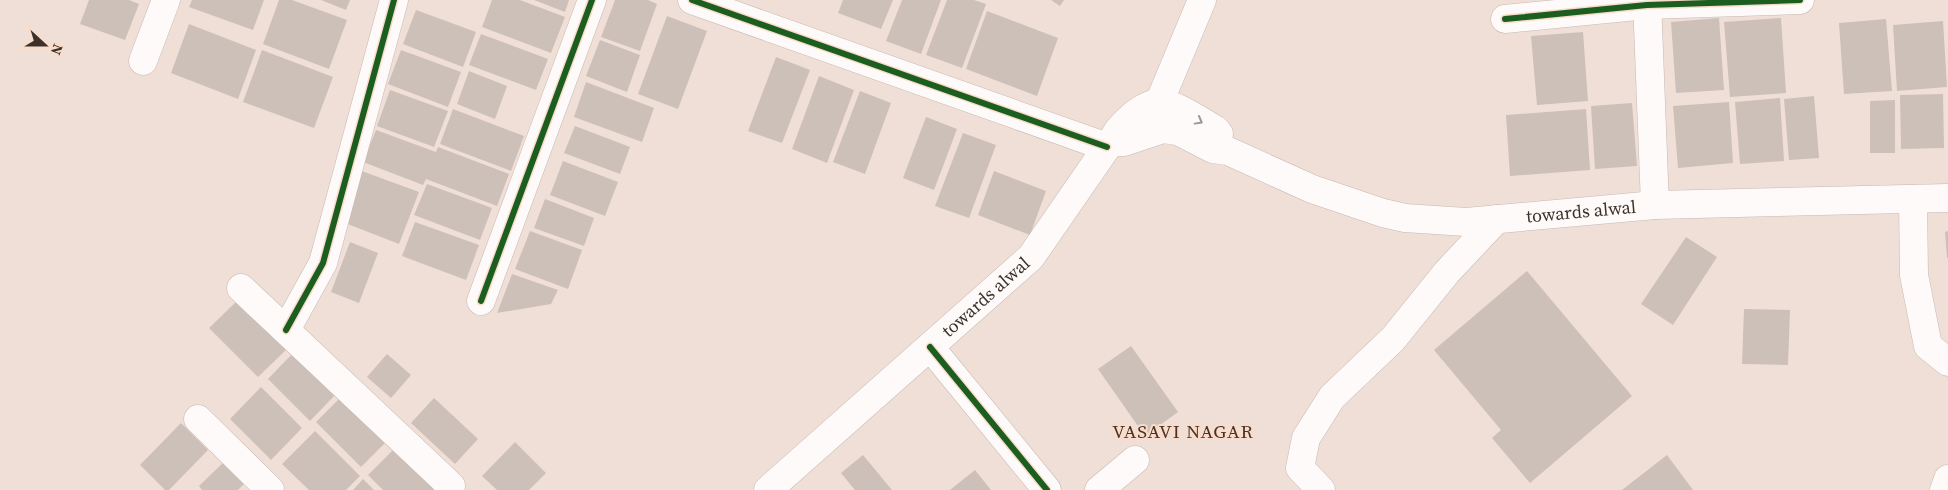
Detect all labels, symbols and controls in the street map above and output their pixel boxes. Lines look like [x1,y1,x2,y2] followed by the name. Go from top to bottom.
[20,20,70,70] north arrow
[46,41,68,58] text: N
[1193,115,1202,125] one-way arrow
[1525,194,1637,229] street label: towards alwal
[936,251,1035,343] street label: towards alwal
[1112,418,1254,444] district label: VASAVI NAGAR

